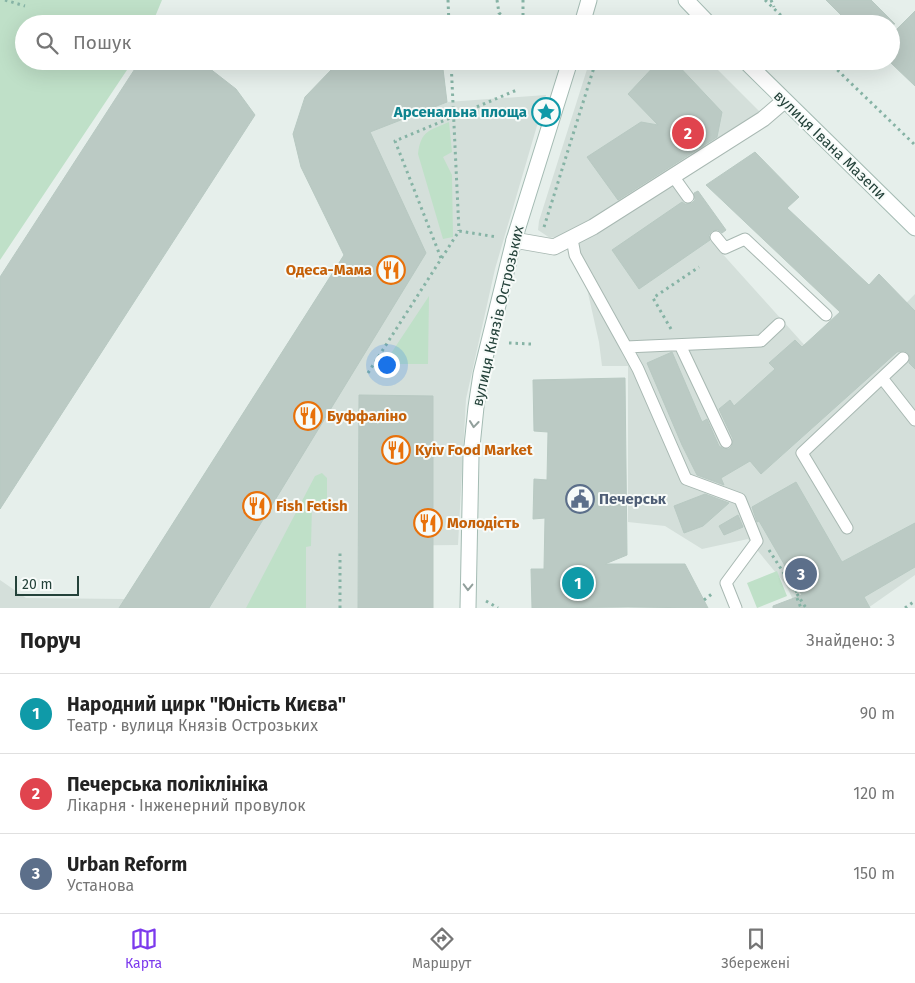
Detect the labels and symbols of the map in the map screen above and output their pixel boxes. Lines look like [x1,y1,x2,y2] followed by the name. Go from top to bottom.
[770,87,890,203] street label: вулиця Івана Мазепи
[531,97,561,127] place icon: Арсенальна площа
[393,103,527,121] place label: Арсенальна площа
[672,114,704,152] pin: 2
[468,223,528,408] street label: вулиця Князів Острозьких
[376,255,406,285] restaurant icon: Одеса-Мама
[286,261,372,279] place label: Одеса-Мама
[374,352,400,378] your location
[293,401,323,431] restaurant icon: Буффаліно
[327,407,407,425] place label: Буффаліно
[469,421,480,429] one-way arrow
[381,435,411,465] restaurant icon: Kyiv Food Market
[415,441,533,459] place label: Kyiv Food Market
[565,484,595,514] public building icon: Печерськ
[599,490,667,508] place label: Печерськ
[242,491,272,521] restaurant icon: Fish Fetish
[276,497,348,515] place label: Fish Fetish
[413,508,443,538] restaurant icon: Молодiсть
[447,514,519,532] place label: Молодiсть
[785,555,817,593] pin: 3
[562,564,594,602] pin: 1
[15,573,79,596] scale bar
[463,583,473,591] one-way arrow

